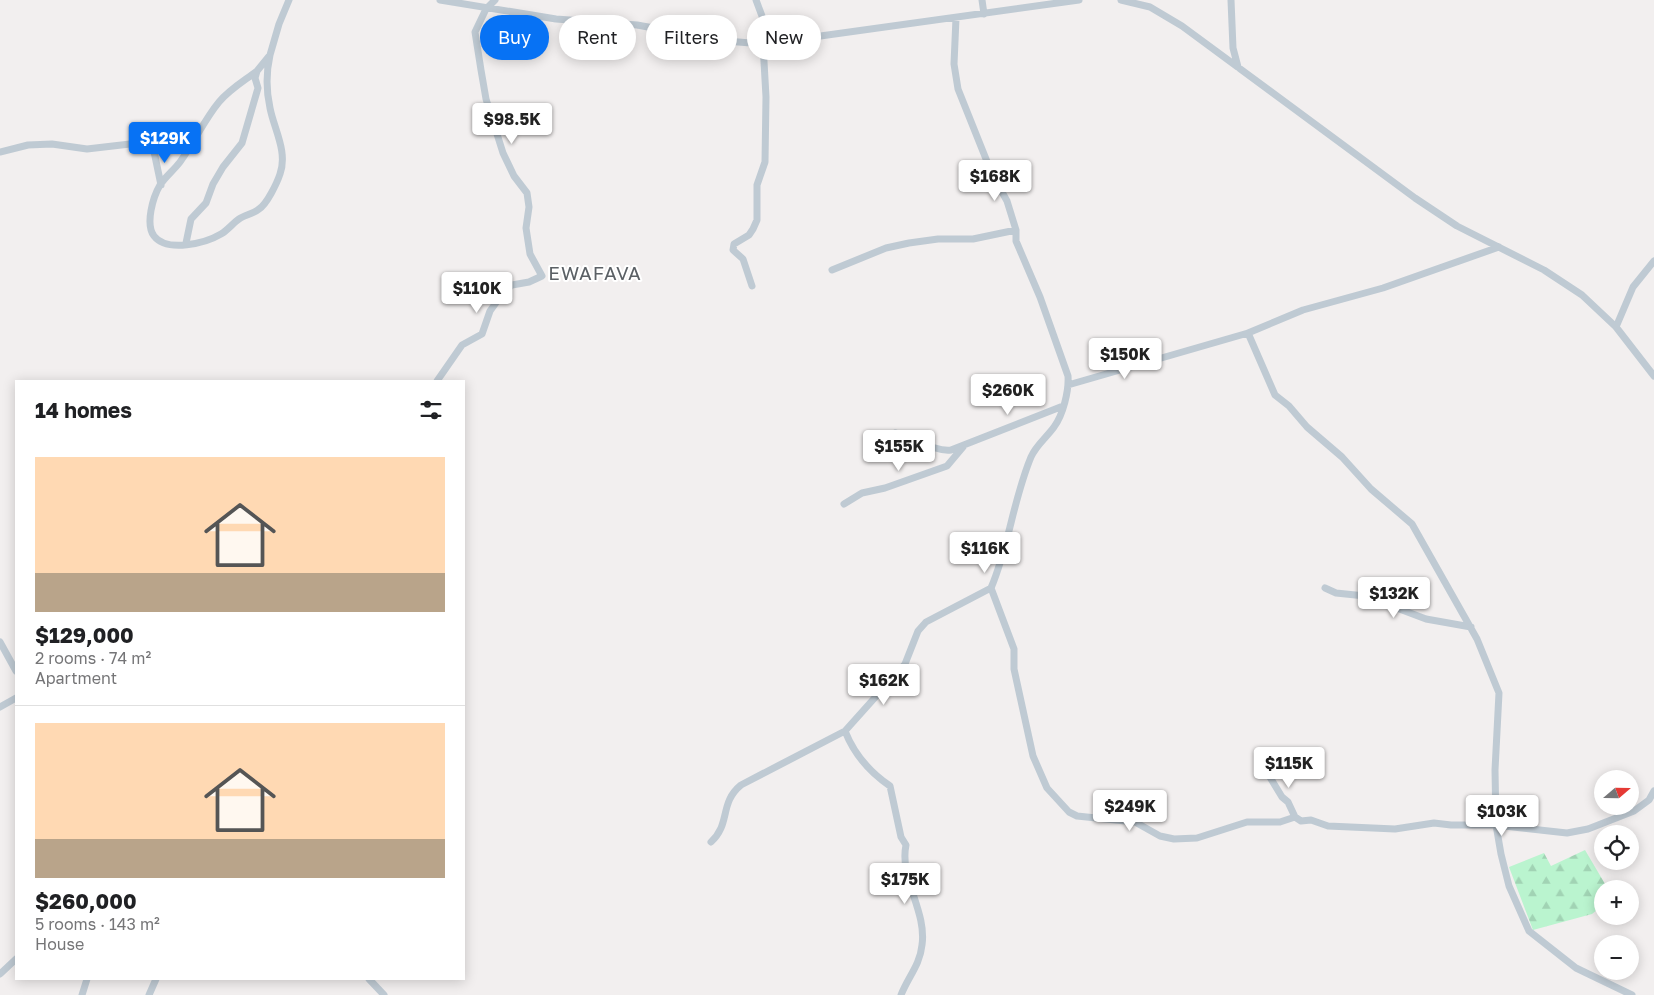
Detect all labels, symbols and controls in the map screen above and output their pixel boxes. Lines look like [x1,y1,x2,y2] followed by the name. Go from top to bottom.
[480,15,549,60] chip: Buy
[559,15,636,60] chip: Rent
[646,15,737,60] chip: Filters
[747,15,821,60] chip: New
[471,102,553,145] pin: $98.5K
[483,109,541,129] text: $98.5K
[130,121,200,164] pin: $129K
[140,128,190,148] text: $129K
[960,160,1030,202] pin: $168K
[970,166,1020,186] text: $168K
[548,261,642,284] district label: EWAFAVA
[442,272,512,314] pin: $110K
[452,278,502,298] text: $110K
[1090,338,1160,380] pin: $150K
[1100,344,1150,364] text: $150K
[973,374,1043,416] pin: $260K
[982,380,1034,400] text: $260K
[417,396,445,424] icon: filters
[35,397,132,423] text: 14 homes
[864,430,934,472] pin: $155K
[874,436,924,456] text: $155K
[195,490,285,580] icon: home
[950,532,1020,574] pin: $116K
[961,538,1009,558] text: $116K
[1359,576,1429,619] pin: $132K
[1369,583,1419,603] text: $132K
[35,622,134,648] text: $129,000
[35,648,151,668] text: 2 rooms · 74 m²
[849,664,919,706] pin: $162K
[35,668,117,688] text: Apartment
[859,670,909,690] text: $162K
[1254,746,1324,789] pin: $115K
[1265,753,1313,773] text: $115K
[195,755,285,845] icon: home
[1594,770,1639,815] north arrow
[1594,770,1639,980] map controls
[1095,790,1165,832] pin: $249K
[1467,794,1537,837] pin: $103K
[1104,796,1156,816] text: $249K
[1477,801,1527,821] text: $103K
[1594,825,1639,870] button: locate
[870,862,940,905] pin: $175K
[880,869,930,889] text: $175K
[1594,880,1639,925] button: +
[35,888,137,914] text: $260,000
[35,914,160,934] text: 5 rooms · 143 m²
[35,934,84,954] text: House
[1594,935,1639,980] button: −

